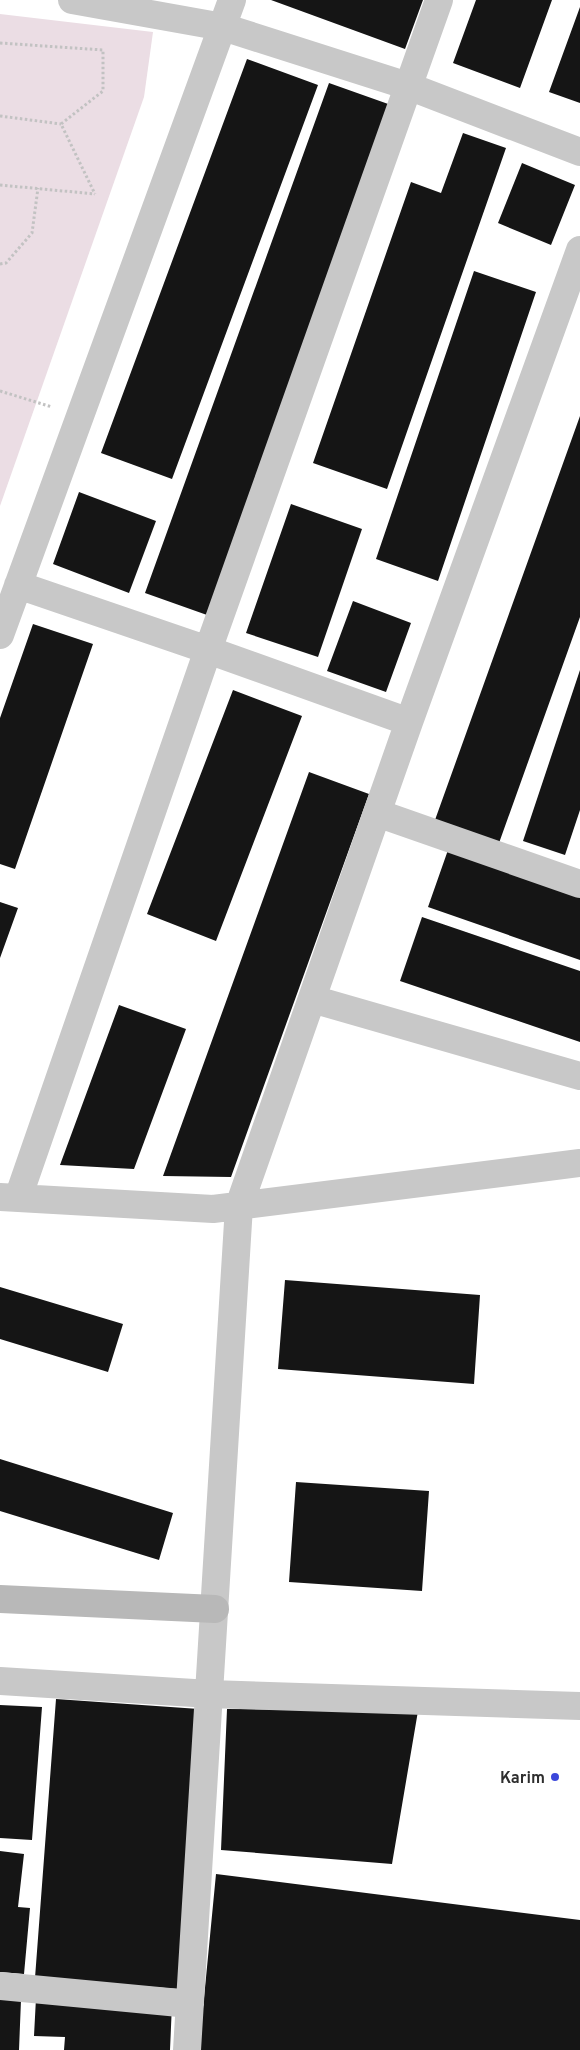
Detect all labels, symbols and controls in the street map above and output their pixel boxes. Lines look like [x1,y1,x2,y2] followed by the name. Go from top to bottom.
[500,1769,545,1789] place label: Karim
[549,1771,561,1783] marker: Karim

